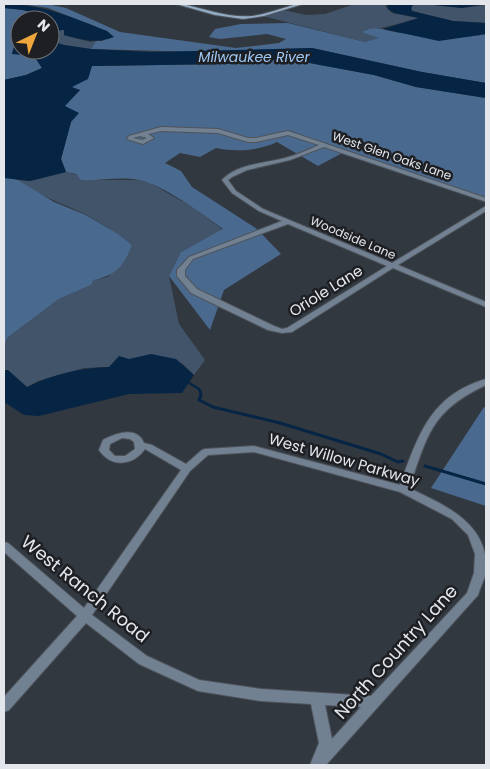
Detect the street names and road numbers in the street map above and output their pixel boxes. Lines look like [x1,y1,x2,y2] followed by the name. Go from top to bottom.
[330,127,454,184] street label: West Glen Oaks Lane
[308,212,399,263] street label: Woodside Lane
[285,260,367,322] street label: Oriole Lane
[266,428,422,491] street label: West Willow Parkway
[16,529,155,648] street label: West Ranch Road
[328,579,463,724] street label: North Country Lane

